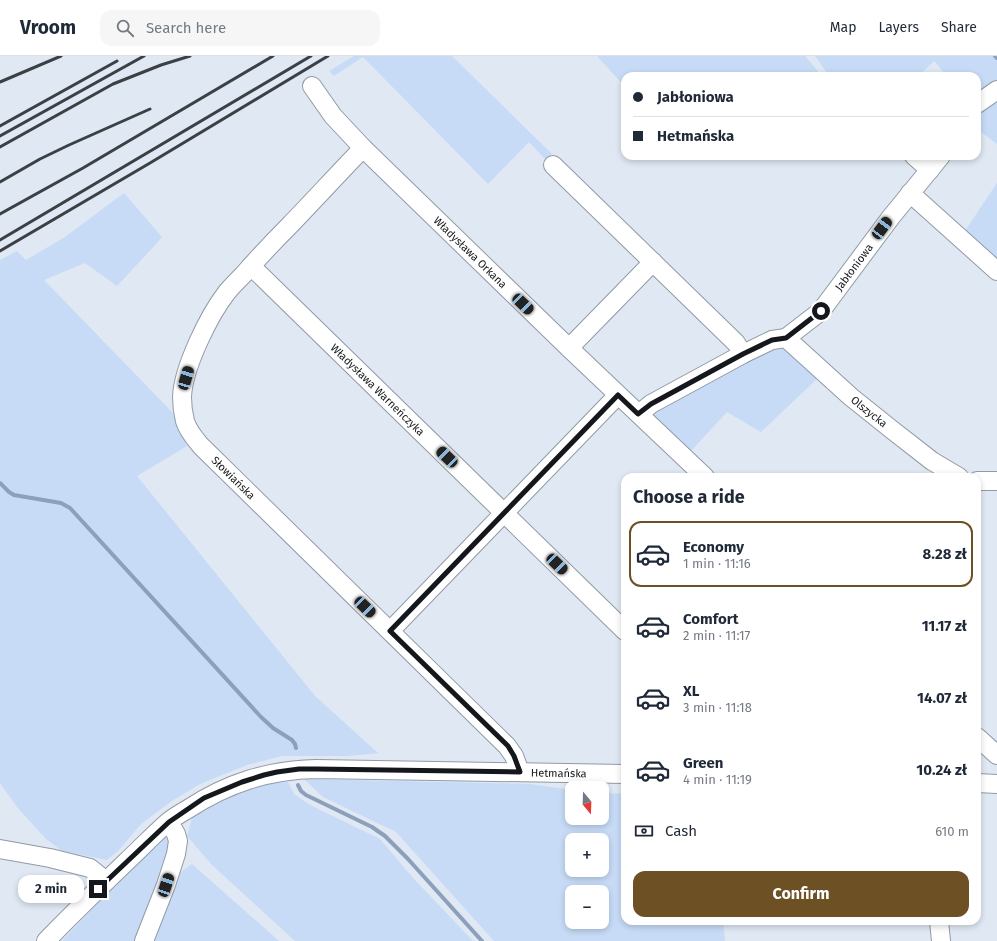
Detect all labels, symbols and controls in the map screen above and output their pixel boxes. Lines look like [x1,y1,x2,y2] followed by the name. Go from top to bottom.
[100,10,380,46] search box
[20,16,76,39] text: Vroom
[114,17,136,39] icon: search
[146,19,226,37] text: Search here
[830,19,856,36] text: Map
[878,19,919,36] text: Layers
[941,19,977,36] text: Share
[657,88,734,106] text: Jabłoniowa
[657,127,734,145] text: Hetmańska
[431,214,510,291] street label: Władysława Orkana
[870,215,894,241] car
[832,241,875,293] street label: Jabłoniowa
[510,291,536,317] car
[812,302,830,320] route start
[328,341,427,438] street label: Władysława Warneńczyka
[177,365,195,391] car
[848,393,890,430] street label: Olszycka
[434,444,460,470] car
[209,454,258,502] street label: Słowiańska
[633,486,745,508] text: Choose a ride
[635,536,671,572] icon: car
[683,538,744,556] text: Economy
[923,545,967,563] text: 8.28 zł
[544,551,570,577] car
[683,556,751,571] text: 1 min · 11:16
[352,594,378,620] car
[635,608,671,644] icon: car
[683,610,739,628] text: Comfort
[922,617,967,635] text: 11.17 zł
[683,628,750,643] text: 2 min · 11:17
[635,680,671,716] icon: car
[683,682,699,700] text: XL
[917,689,967,707] text: 14.07 zł
[683,700,752,715] text: 3 min · 11:18
[635,752,671,788] icon: car
[683,754,723,772] text: Green
[916,761,967,779] text: 10.24 zł
[531,766,587,780] street label: Hetmańska
[683,772,752,787] text: 4 min · 11:19
[565,781,609,825] north arrow
[565,781,609,929] map controls
[633,820,655,842] icon: cash
[665,822,697,840] text: Cash
[935,824,969,839] text: 610 m
[565,833,609,877] button: +
[633,871,969,917] button: Confirm
[157,872,175,898] car
[18,875,84,903] callout: 2 min
[89,880,107,898] route end
[35,881,67,896] text: 2 min
[565,885,609,929] button: −

